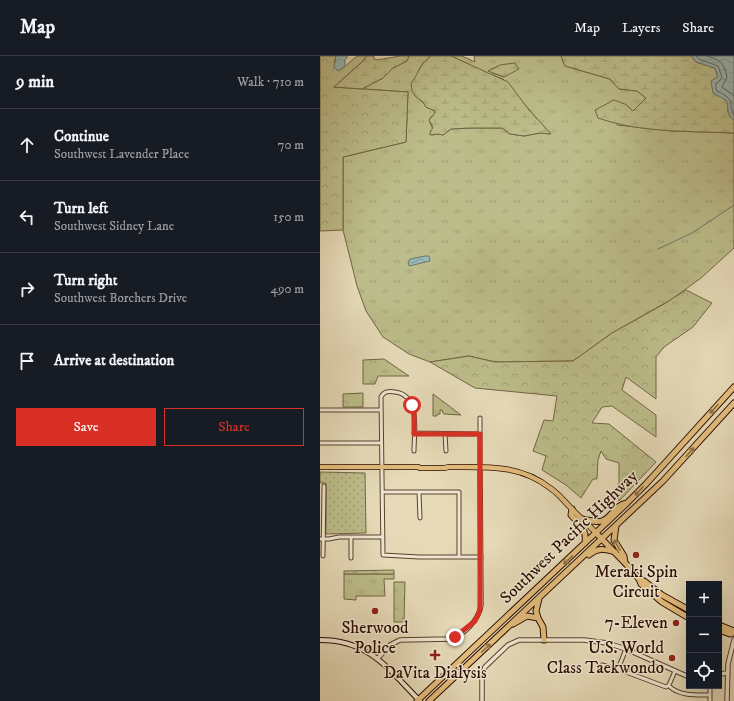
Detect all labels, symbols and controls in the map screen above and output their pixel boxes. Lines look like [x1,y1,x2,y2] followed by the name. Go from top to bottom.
[20,16,55,39] text: Map
[574,19,600,37] text: Map
[622,19,660,37] text: Layers
[682,19,714,37] text: Share
[16,71,54,93] text: 9 min
[237,74,304,90] text: Walk · 710 m
[54,127,109,146] text: Continue
[16,134,38,156] icon: ahead
[278,137,304,153] text: 70 m
[54,146,189,162] text: Southwest Lavender Place
[54,199,108,218] text: Turn left
[16,206,38,228] icon: left
[273,209,304,225] text: 150 m
[54,218,174,234] text: Southwest Sidney Lane
[54,271,117,290] text: Turn right
[16,278,38,300] icon: right
[270,281,304,297] text: 490 m
[54,290,187,306] text: Southwest Borchers Drive
[16,350,38,372] icon: arrive
[54,351,174,370] text: Arrive at destination
[403,396,421,414] route start
[709,404,719,414] one-way arrow
[16,408,156,446] button: Save
[164,408,304,446] button: Share
[685,447,694,457] one-way arrow
[495,465,643,609] street label: Southwest Pacific Highway
[634,486,644,496] one-way arrow
[613,539,621,551] one-way arrow
[631,550,641,560] marker: Meraki Spin Circuit
[563,555,573,565] one-way arrow
[594,561,678,603] place label: Meraki Spin Circuit
[686,581,722,689] map controls
[686,581,722,617] button: +
[370,606,380,616] marker: Sherwood Police
[605,612,668,634] place label: 7-Eleven
[341,617,409,659] place label: Sherwood Police
[686,617,722,653] button: −
[671,618,681,628] marker: 7-Eleven
[446,628,464,646] route end
[547,637,665,679] place label: U.S. World Class Taekwondo
[481,643,491,652] one-way arrow
[429,649,441,661] marker: DaVita Dialysis
[667,653,677,663] marker: U.S. World Class Taekwondo
[686,653,722,689] button: locate
[383,662,487,684] place label: DaVita Dialysis

